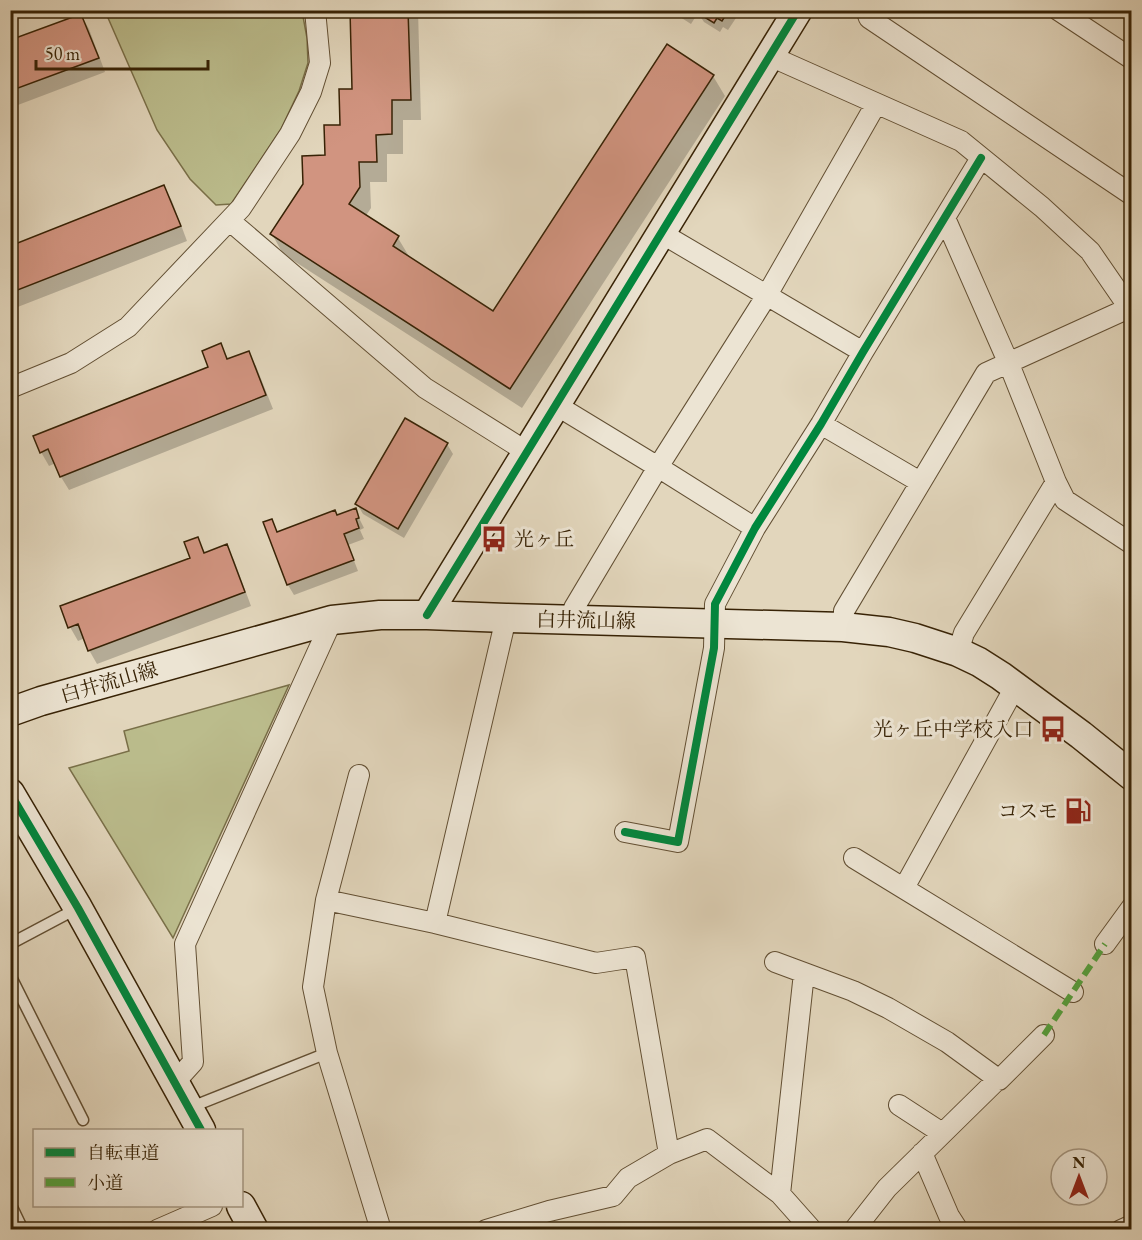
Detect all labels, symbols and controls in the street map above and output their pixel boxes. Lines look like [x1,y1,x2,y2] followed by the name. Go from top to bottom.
[36,33,208,71] scale bar
[45,42,80,65] text: 50 m
[479,524,509,554] bus stop icon: 光ヶ丘
[514,526,574,552] place label: 光ヶ丘
[536,606,636,634] street label: 白井流山線
[57,656,161,708] street label: 白井流山線
[1038,714,1068,744] bus stop icon: 光ヶ丘中学校入口
[873,716,1033,742] place label: 光ヶ丘中学校入口
[1063,796,1093,826] fuel station icon: コスモ
[998,798,1058,824] place label: コスモ
[33,1129,243,1207] legend
[87,1141,159,1164] text: 自転車道
[1049,1147,1109,1207] north arrow
[1073,1152,1086,1173] text: N
[87,1171,123,1194] text: 小道

